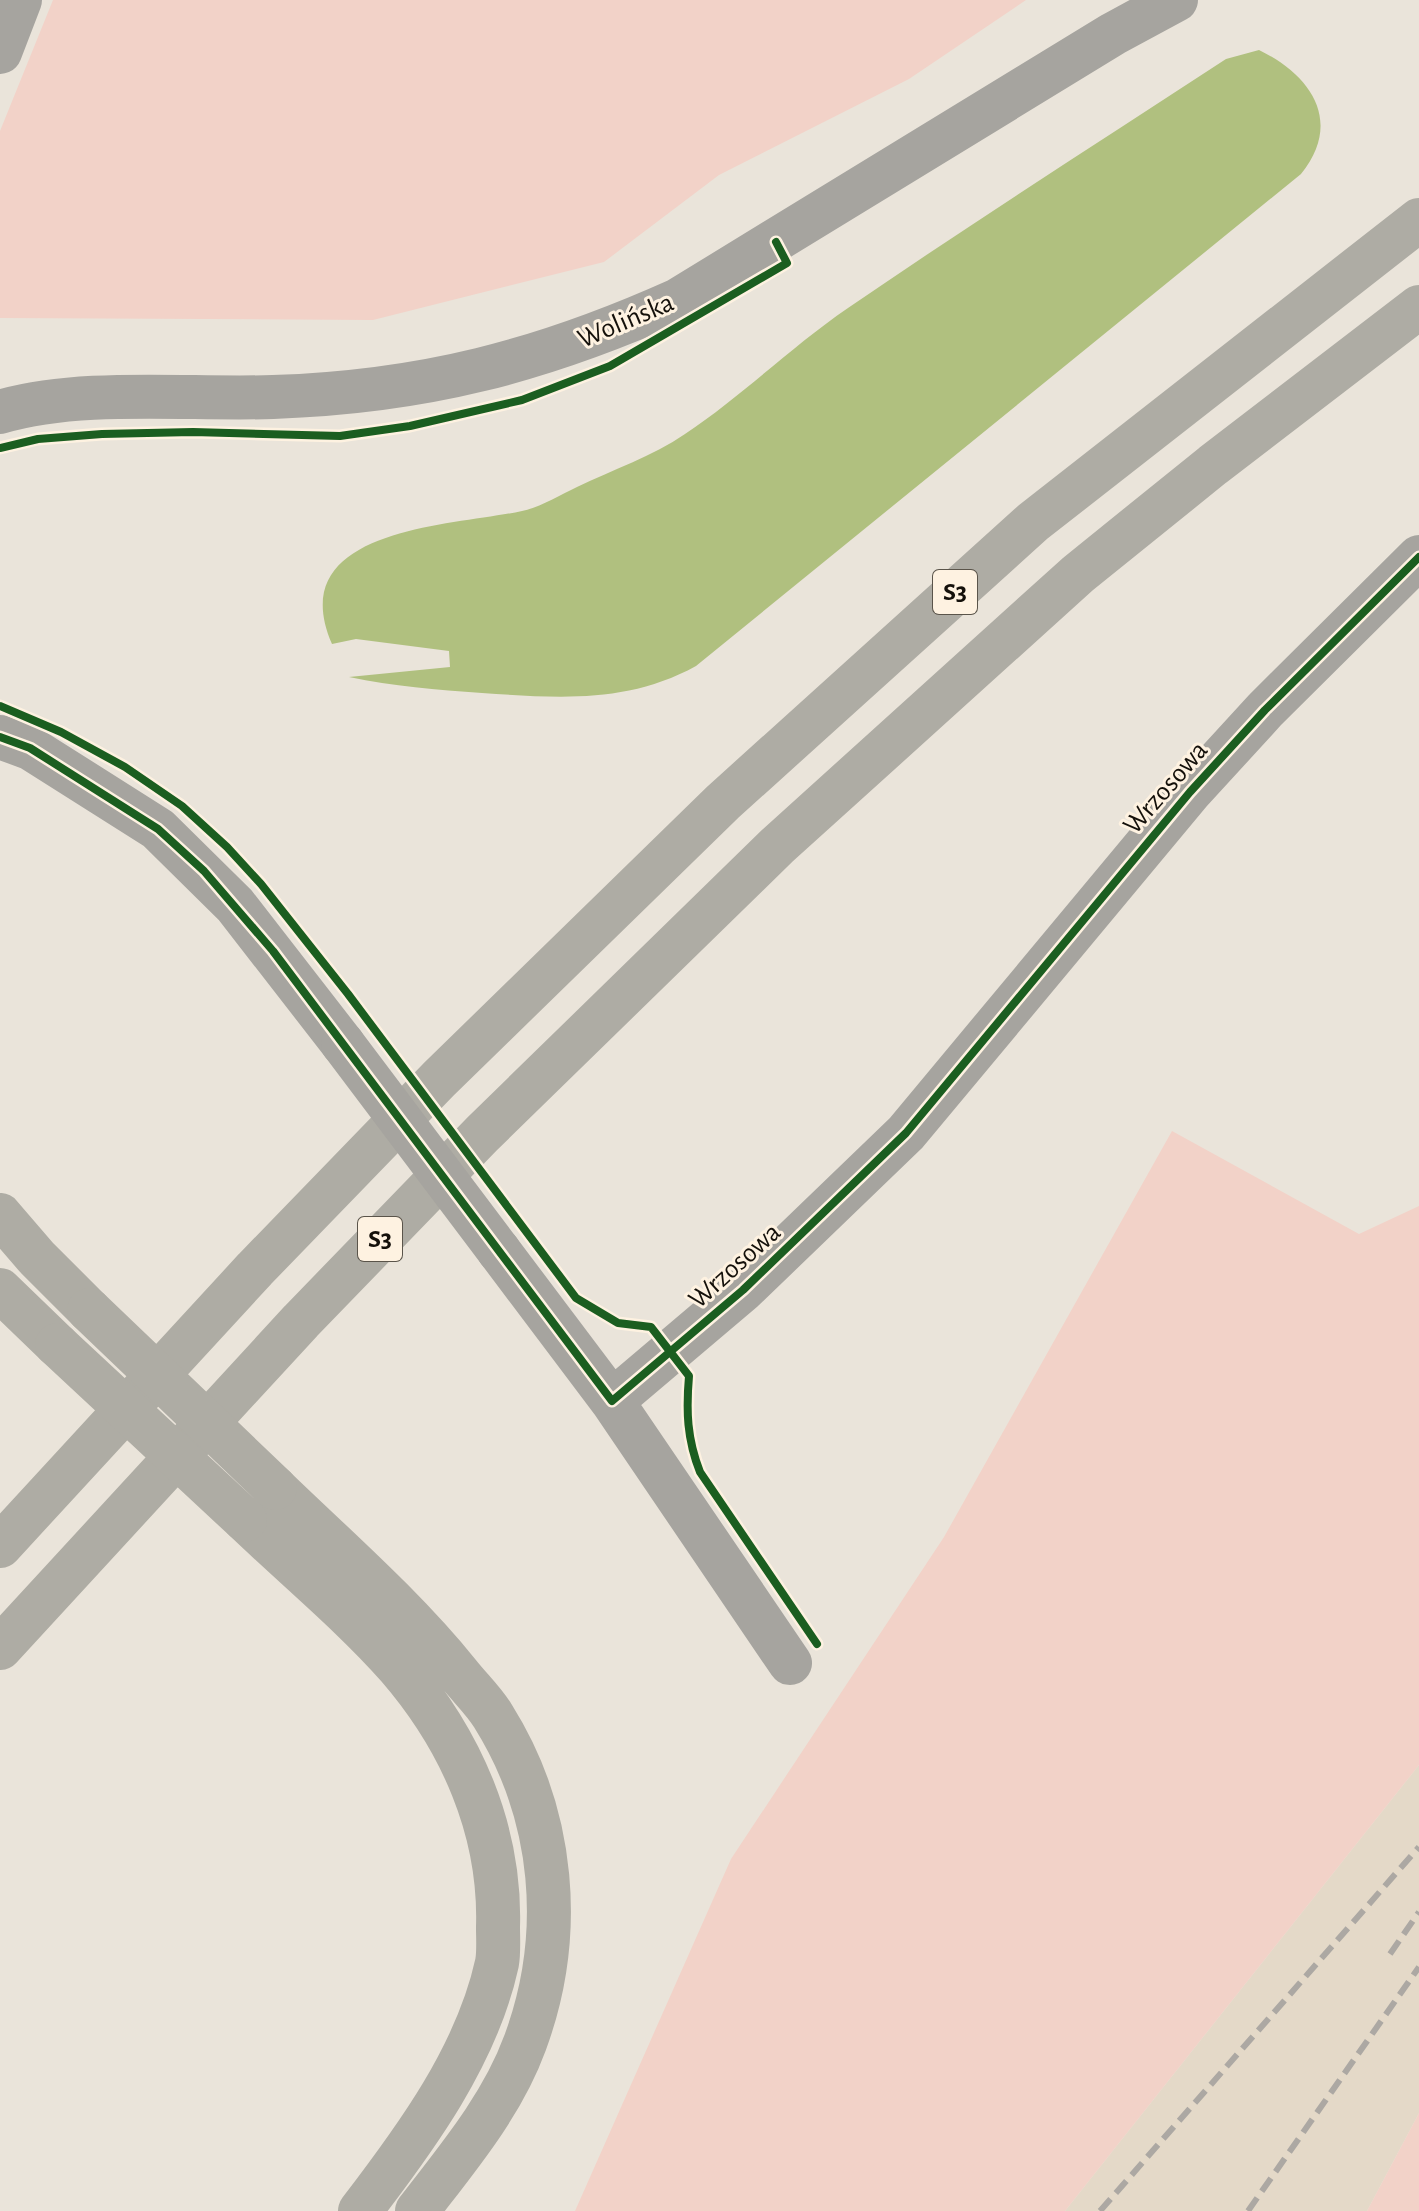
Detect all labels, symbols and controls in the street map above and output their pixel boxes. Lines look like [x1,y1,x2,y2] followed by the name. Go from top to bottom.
[574,288,678,354] street label: Wolińska
[933,570,977,614] road number: S3
[1118,736,1214,840] street label: Wrzosowa
[358,1217,402,1261] road number: S3
[684,1218,786,1314] street label: Wrzosowa

